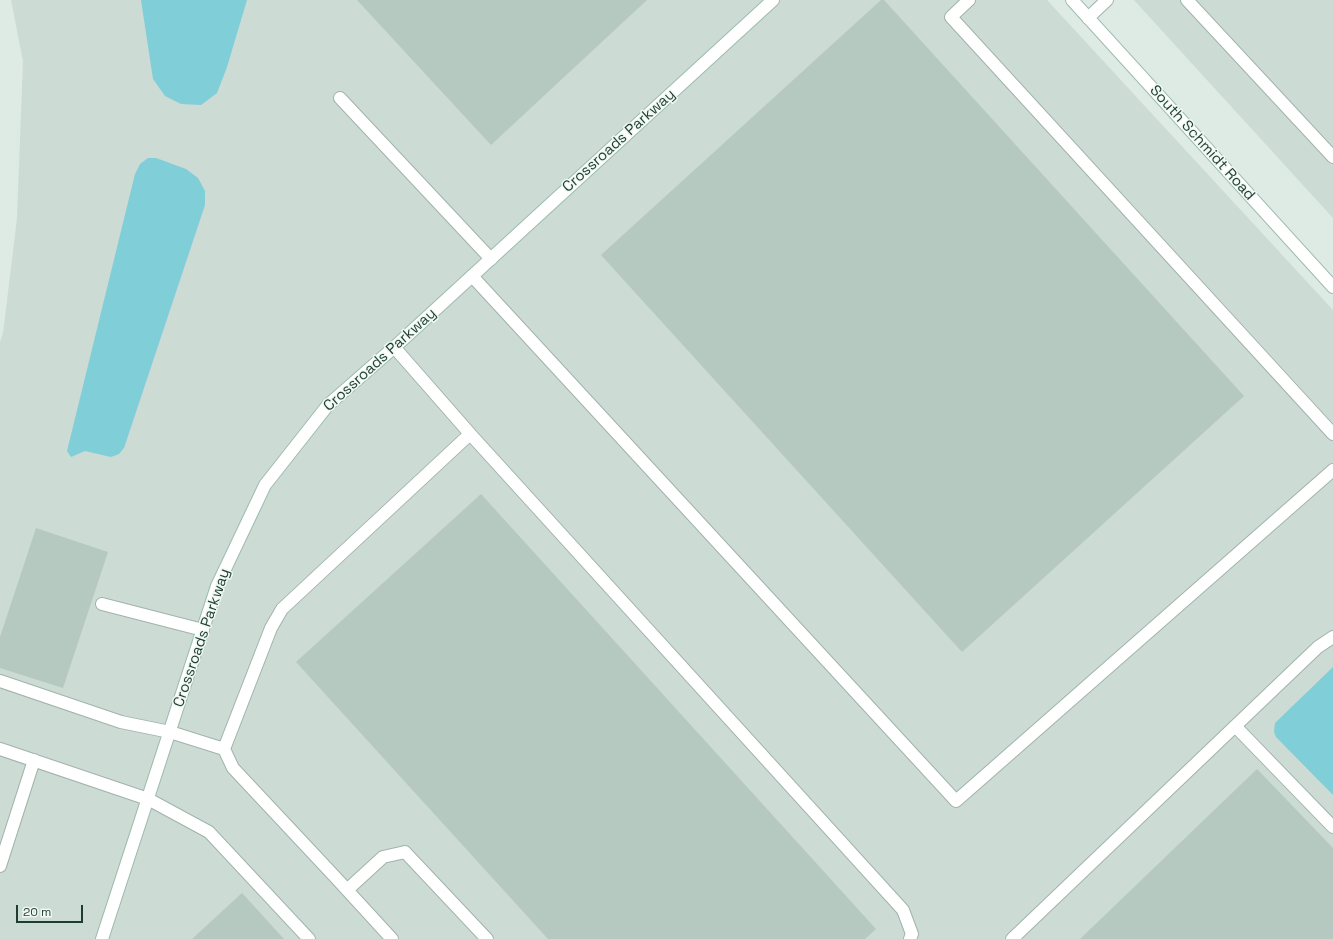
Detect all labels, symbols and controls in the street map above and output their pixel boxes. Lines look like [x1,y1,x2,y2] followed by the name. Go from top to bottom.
[1146,82,1258,204] street label: South Schmidt Road
[559,86,679,196] street label: Crossroads Parkway
[320,305,440,415] street label: Crossroads Parkway
[170,566,234,710] street label: Crossroads Parkway
[18,897,85,923] scale bar
[23,904,51,920] text: 20 m

